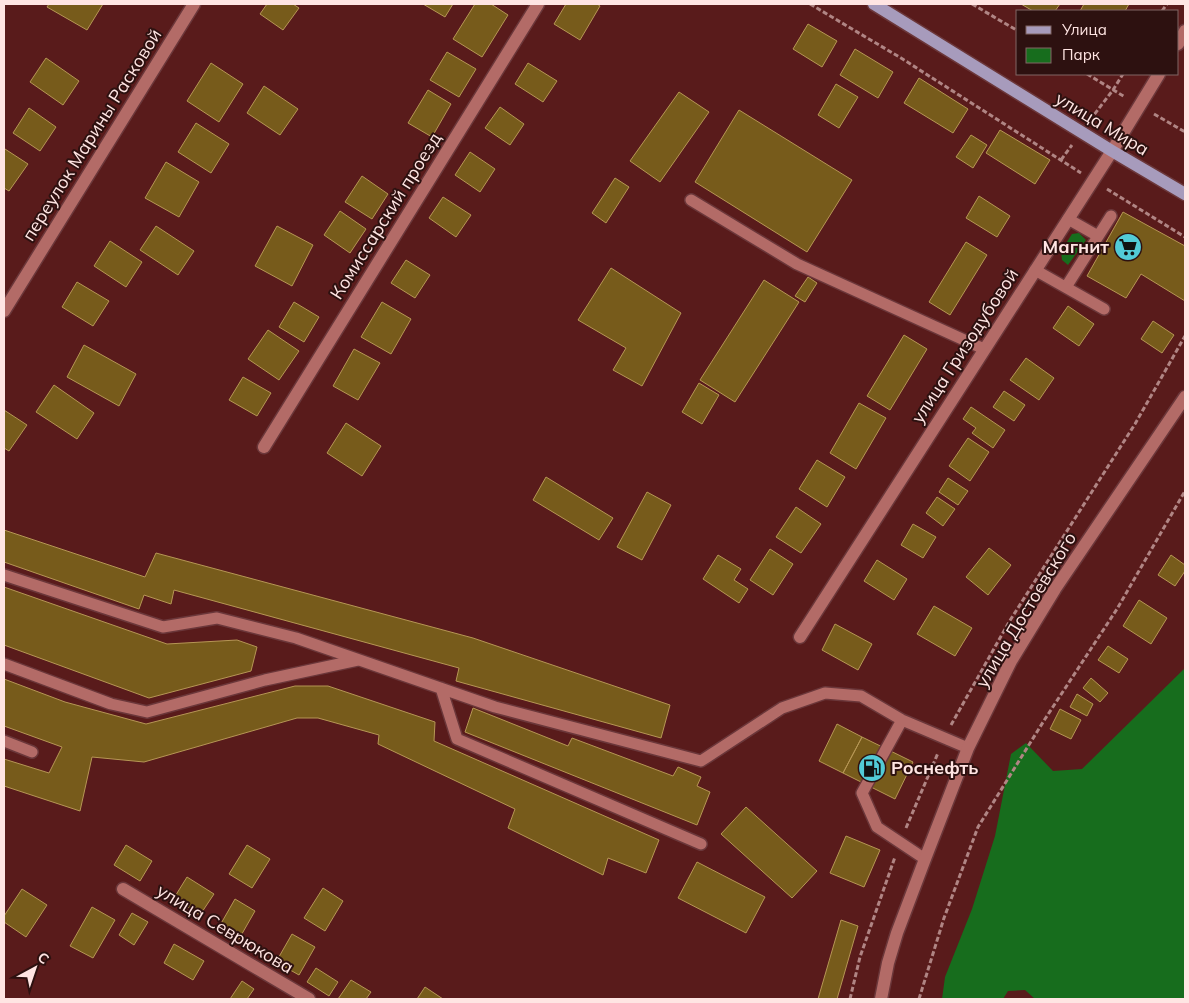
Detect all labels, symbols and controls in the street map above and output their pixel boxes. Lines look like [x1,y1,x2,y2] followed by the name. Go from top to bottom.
[1016,10,1179,75] legend
[1061,20,1107,39] text: Улица
[17,24,167,245] street label: переулок Марины Расковой
[1062,45,1101,64] text: Парк
[1051,87,1153,161] street label: улица Мира
[325,128,446,303] street label: Комиссарский проезд
[1113,232,1143,262] supermarket icon: Магнит
[1043,235,1109,258] place label: Магнит
[906,264,1023,427] street label: улица Гризодубовой
[970,528,1081,692] street label: улица Достоевского
[857,753,887,783] fuel station icon: Роснефть
[891,756,978,779] place label: Роснефть
[153,879,298,979] street label: улица Севрюкова
[10,943,60,993] north arrow
[34,948,53,968] text: С

